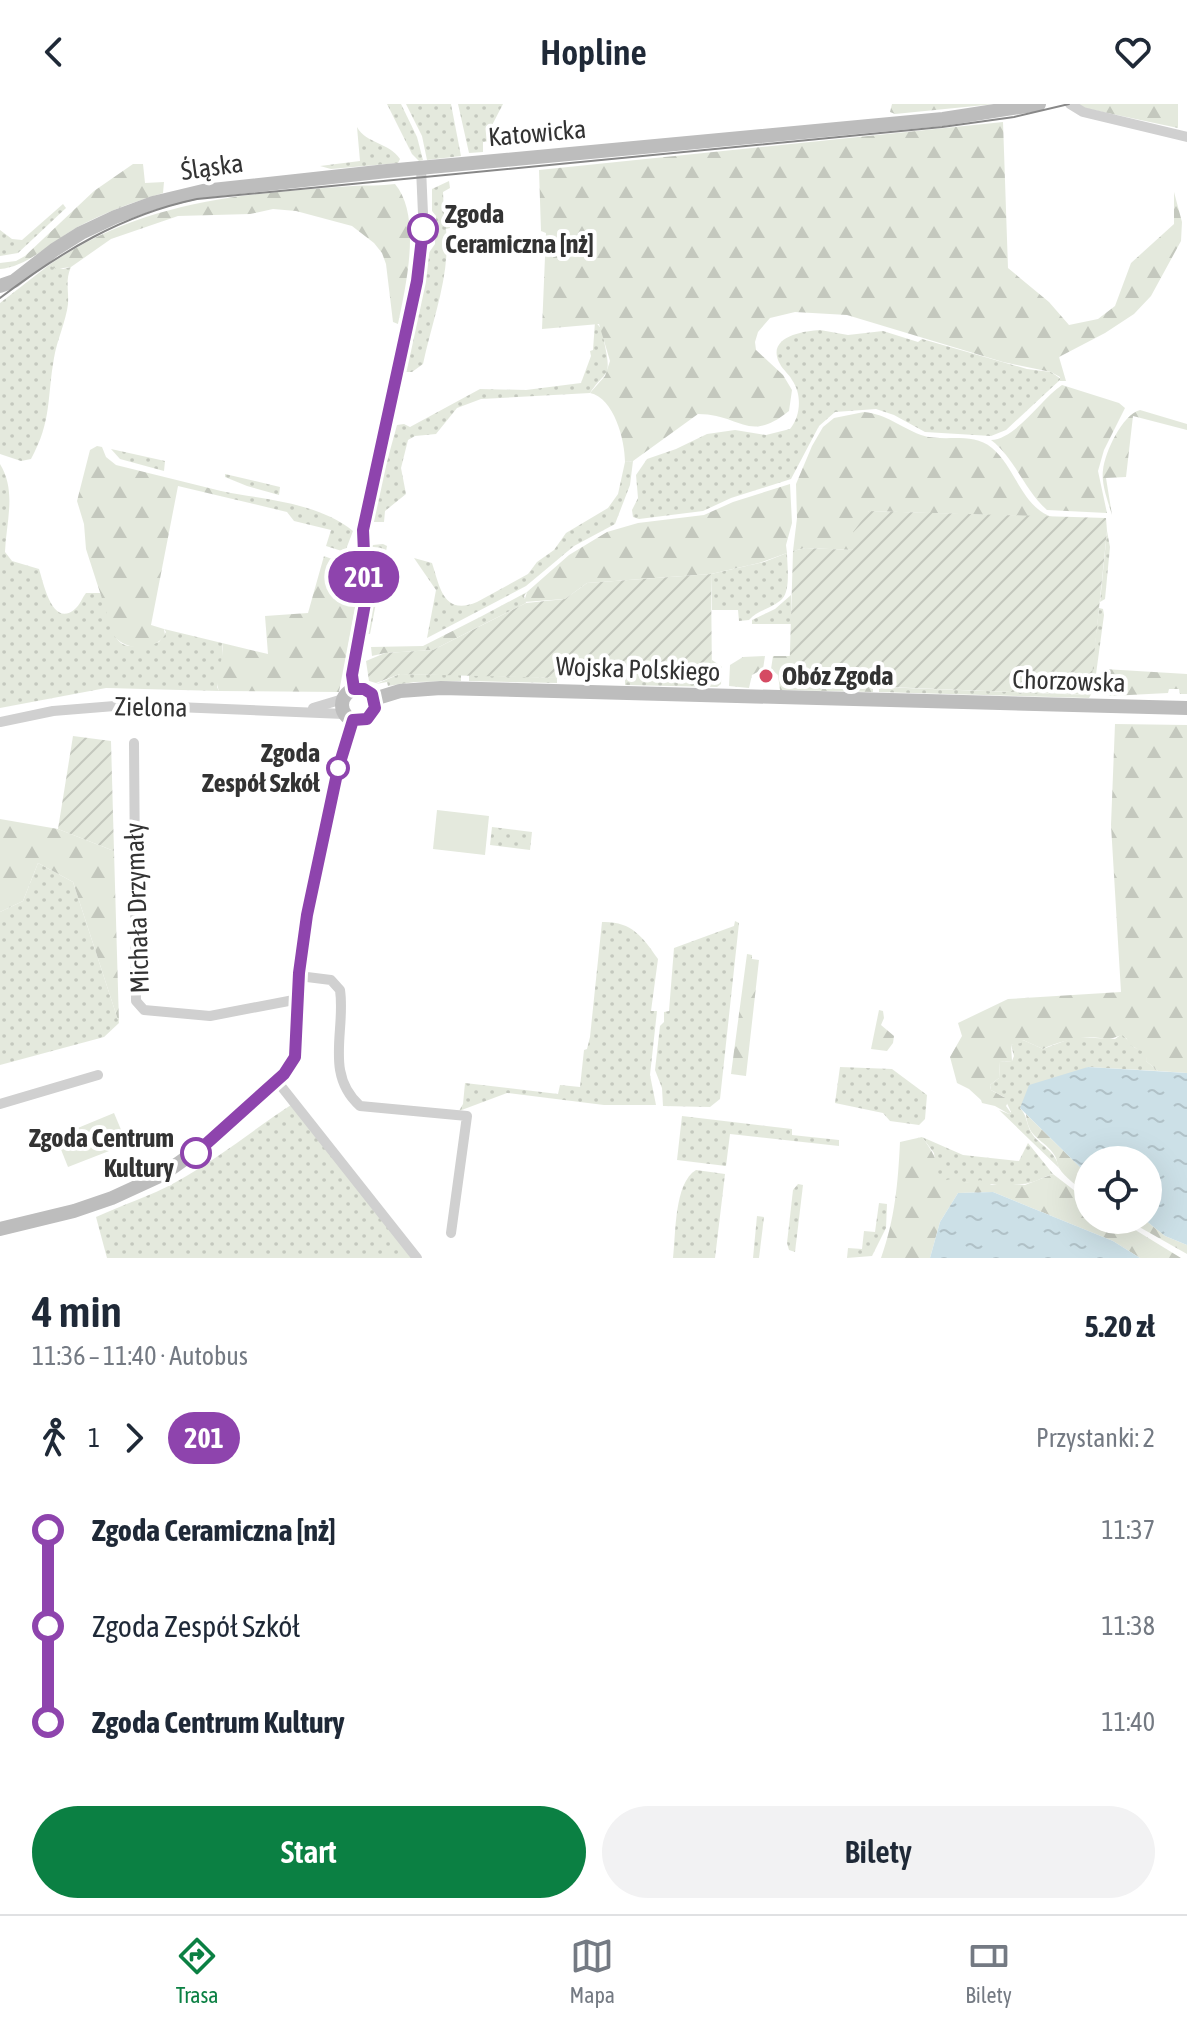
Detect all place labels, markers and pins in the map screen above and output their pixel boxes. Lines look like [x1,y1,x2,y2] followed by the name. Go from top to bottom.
[445,199,594,259] place label: Zgoda Ceramiczna [nż]
[408,214,438,244] marker: Zgoda Ceramiczna [nż]
[782,661,893,691] place label: Obóz Zgoda
[757,667,775,685] marker: Obóz Zgoda
[202,738,321,798] place label: Zgoda Zespół Szkół
[327,757,349,779] marker: Zgoda Zespół Szkół
[29,1123,174,1183] place label: Zgoda Centrum Kultury
[181,1138,211,1168] marker: Zgoda Centrum Kultury

